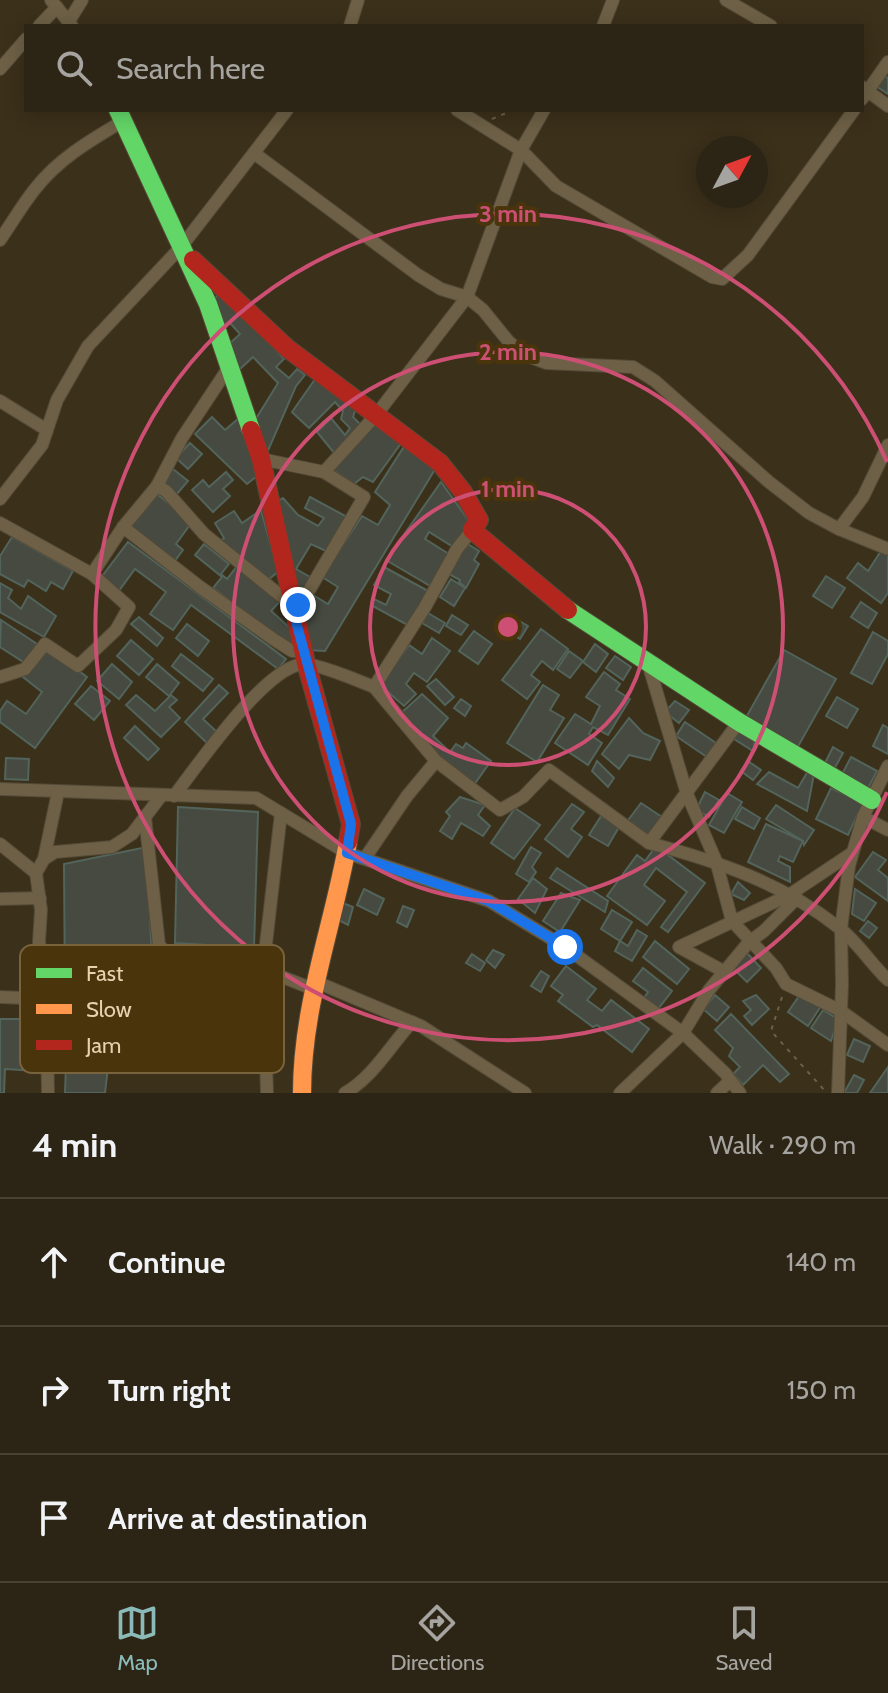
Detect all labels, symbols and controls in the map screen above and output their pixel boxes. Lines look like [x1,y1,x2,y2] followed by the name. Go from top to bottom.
[24,24,864,112] search box
[52,46,96,90] icon: search
[116,50,265,87] text: Search here
[696,136,768,208] north arrow
[479,199,537,228] text: 3 min
[479,337,537,366] text: 2 min
[481,474,535,503] text: 1 min
[280,587,316,623] route end
[494,613,522,641] centre of rings
[547,929,583,965] route start
[20,945,284,1073] legend
[86,960,124,987] text: Fast
[86,996,132,1023] text: Slow
[85,1032,121,1059] text: Jam
[32,1124,117,1166] text: 4 min
[709,1129,856,1161] text: Walk · 290 m
[32,1240,76,1284] icon: ahead
[108,1244,225,1281] text: Continue
[786,1246,856,1278] text: 140 m
[32,1368,76,1412] icon: right
[108,1372,231,1409] text: Turn right
[787,1374,856,1406] text: 150 m
[32,1496,76,1540] icon: arrive
[108,1500,368,1537] text: Arrive at destination
[115,1601,159,1676] tab: Map
[390,1601,484,1676] tab: Directions
[715,1601,773,1676] tab: Saved

